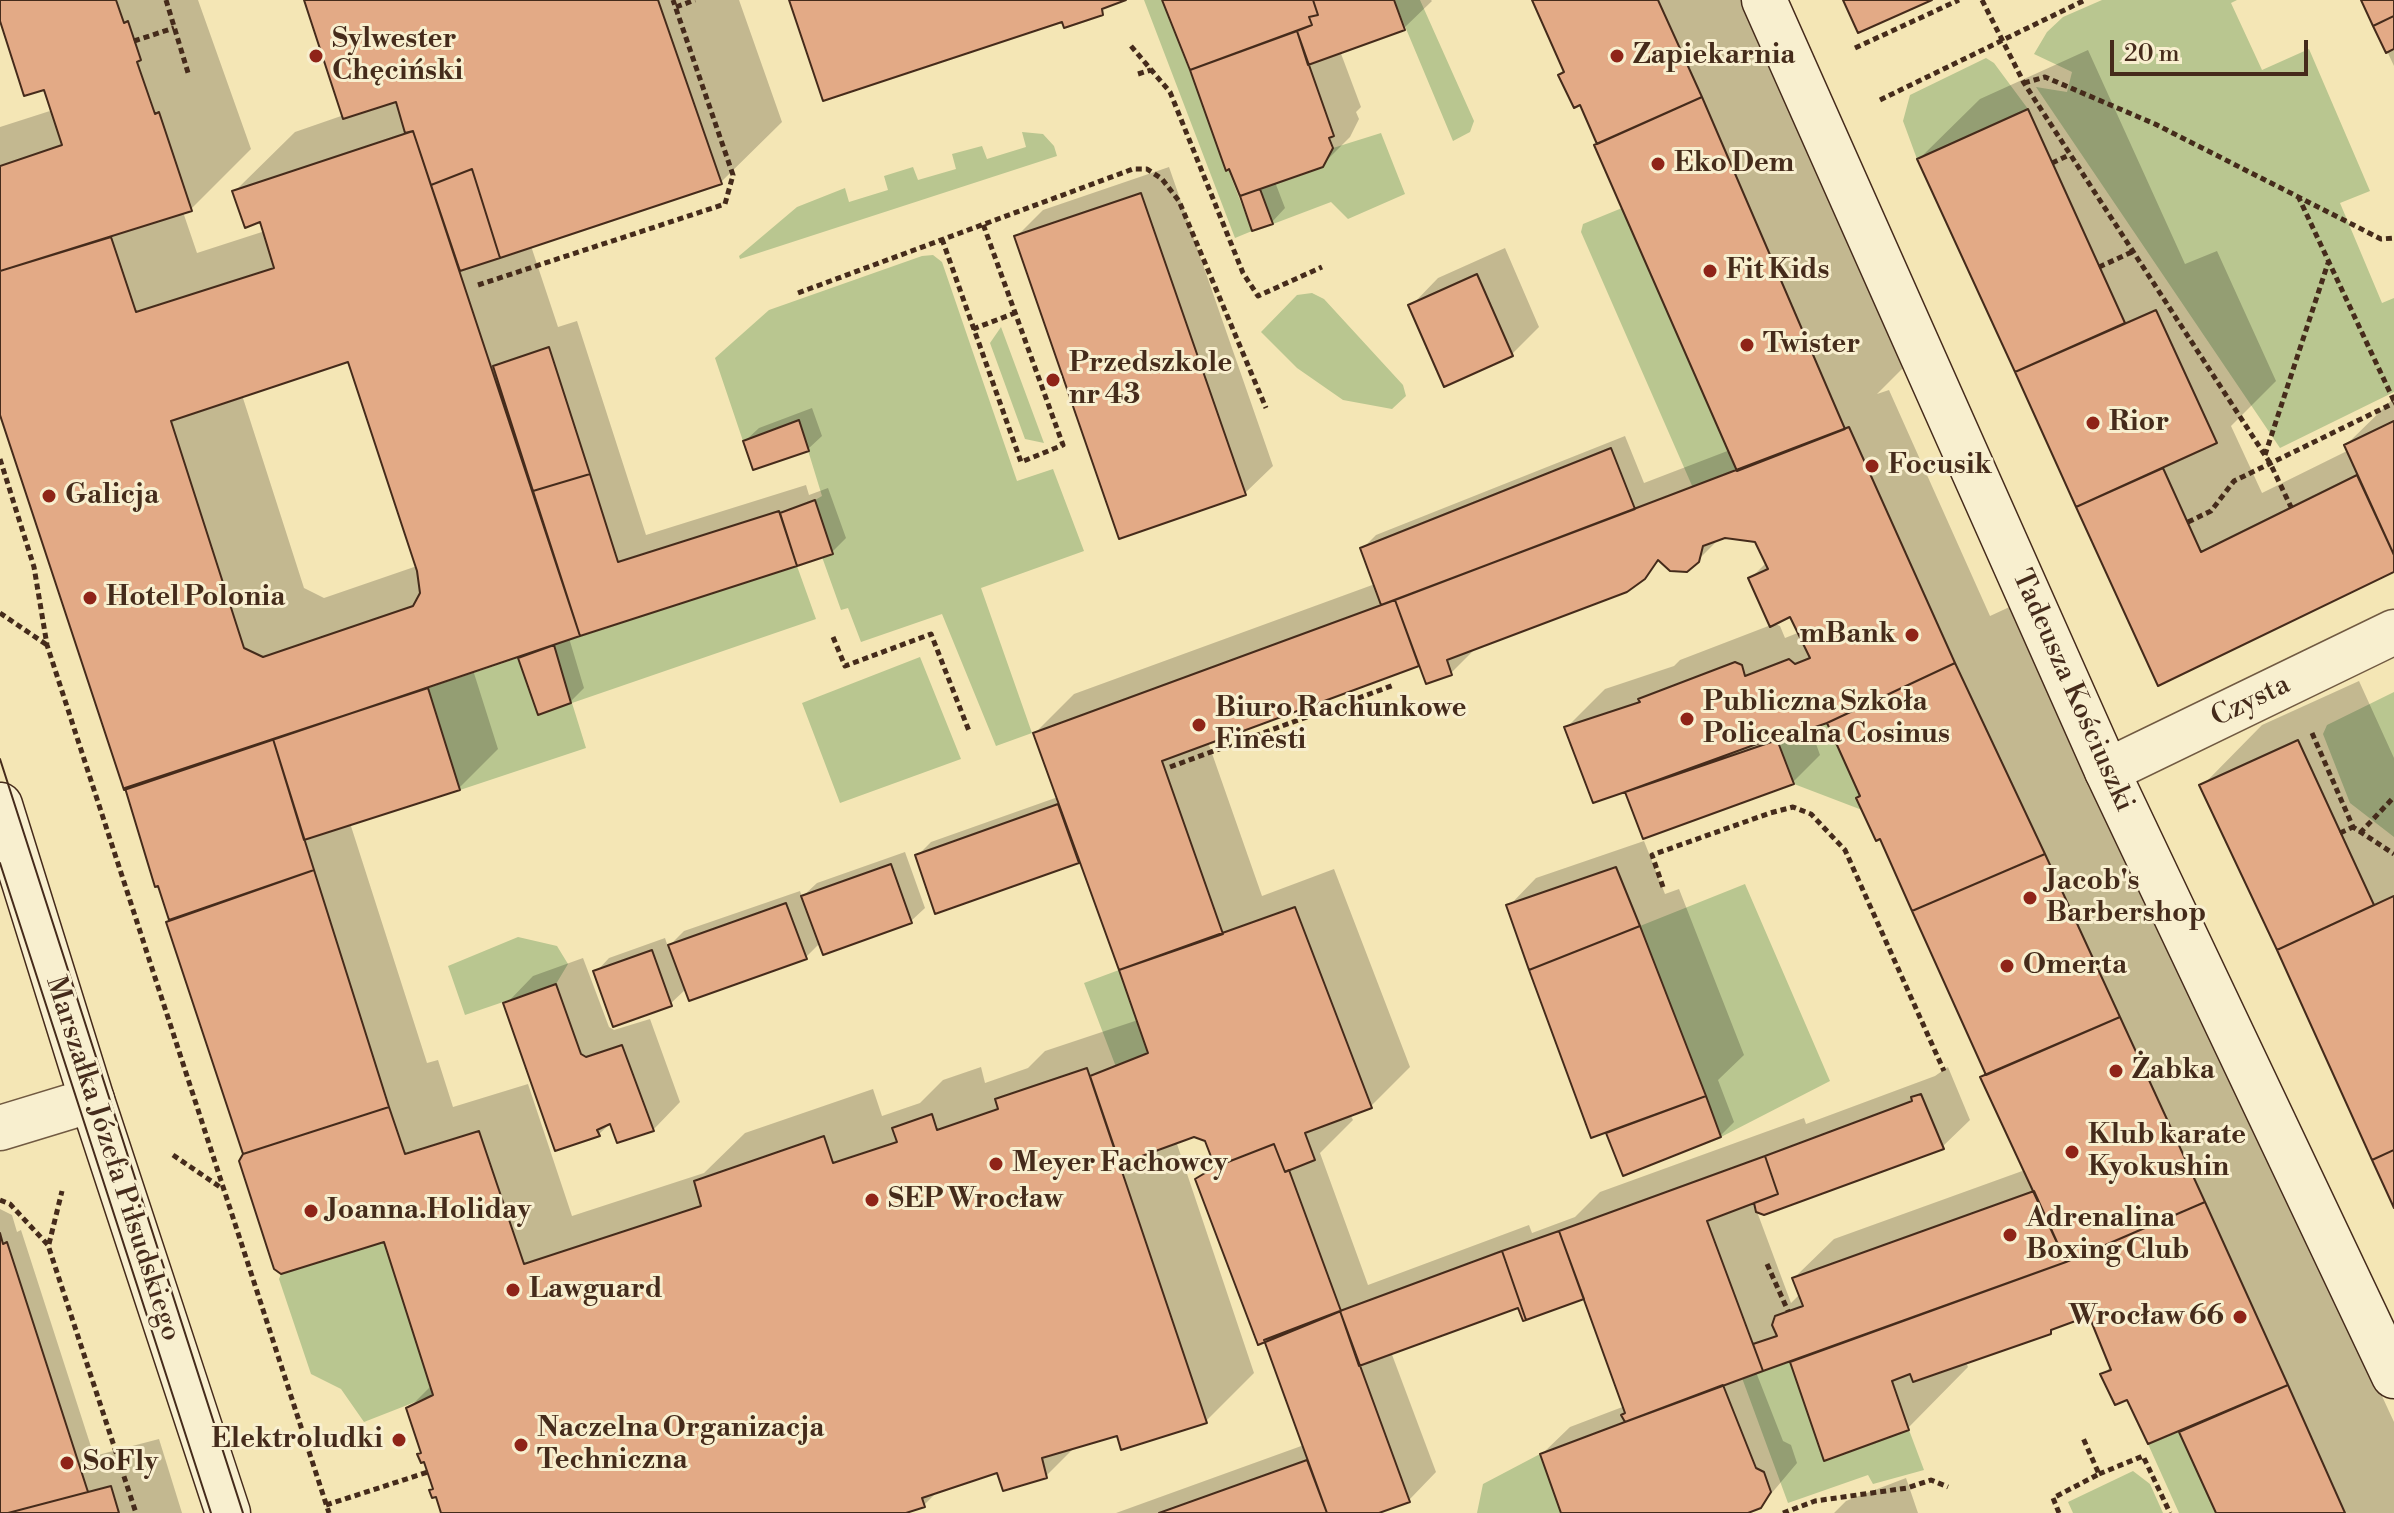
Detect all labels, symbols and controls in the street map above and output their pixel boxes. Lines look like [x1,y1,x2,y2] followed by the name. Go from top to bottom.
[332,23,463,89] place label: Sylwester Chęciński
[2114,24,2312,74] scale bar
[1633,39,1795,73] place label: Zapiekarnia
[2124,39,2180,69] text: 20 m
[307,47,325,65] marker: Sylwester Chęciński
[1608,47,1626,65] marker: Zapiekarnia
[1674,147,1794,181] place label: Eko Dem
[1649,155,1667,173] marker: Eko Dem
[1726,254,1830,288] place label: Fit Kids
[1701,262,1719,280] marker: Fit Kids
[1763,328,1860,362] place label: Twister
[1738,336,1756,354] marker: Twister
[1069,347,1232,413] place label: Przedszkole nr 43
[1044,371,1062,389] marker: Przedszkole nr 43
[2109,406,2169,440] place label: Rior
[2084,414,2102,432] marker: Rior
[1888,449,1992,483] place label: Focusik
[1863,457,1881,475] marker: Focusik
[65,479,159,513] place label: Galicja
[40,487,58,505] marker: Galicja
[2004,565,2140,817] street label: Tadeusza Kościuszki
[106,581,285,615] place label: Hotel Polonia
[81,589,99,607] marker: Hotel Polonia
[1800,618,1896,652] place label: mBank
[1903,626,1921,644] marker: mBank
[2206,669,2296,735] street label: Czysta
[1703,686,1950,752] place label: Publiczna Szkoła Policealna Cosinus
[1215,692,1467,758] place label: Biuro Rachunkowe Finesti
[1678,710,1696,728] marker: Publiczna Szkoła Policealna Cosinus
[1190,716,1208,734] marker: Biuro Rachunkowe Finesti
[2046,865,2206,931] place label: Jacob's Barbershop
[2021,889,2039,907] marker: Jacob's Barbershop
[2023,949,2127,983] place label: Omerta
[1998,957,2016,975] marker: Omerta
[37,972,187,1346] street label: Marszałka Józefa Piłsudskiego
[2132,1054,2215,1088] place label: Żabka
[2107,1062,2125,1080] marker: Żabka
[2088,1119,2246,1185] place label: Klub karate Kyokushin
[2063,1143,2081,1161] marker: Klub karate Kyokushin
[1012,1147,1228,1181] place label: Meyer Fachowcy
[987,1155,1005,1173] marker: Meyer Fachowcy
[888,1183,1063,1217] place label: SEP Wrocław
[863,1191,881,1209] marker: SEP Wrocław
[327,1194,531,1228] place label: Joanna.Holiday
[302,1202,320,1220] marker: Joanna.Holiday
[2026,1202,2189,1268] place label: Adrenalina Boxing Club
[2001,1226,2019,1244] marker: Adrenalina Boxing Club
[529,1273,662,1307] place label: Lawguard
[504,1281,522,1299] marker: Lawguard
[2069,1300,2224,1334] place label: Wrocław 66
[2231,1308,2249,1326] marker: Wrocław 66
[537,1412,824,1478] place label: Naczelna Organizacja Techniczna
[211,1423,383,1457] place label: Elektroludki
[390,1431,408,1449] marker: Elektroludki
[512,1436,530,1454] marker: Naczelna Organizacja Techniczna
[83,1446,158,1480] place label: SoFly
[58,1454,76,1472] marker: SoFly

